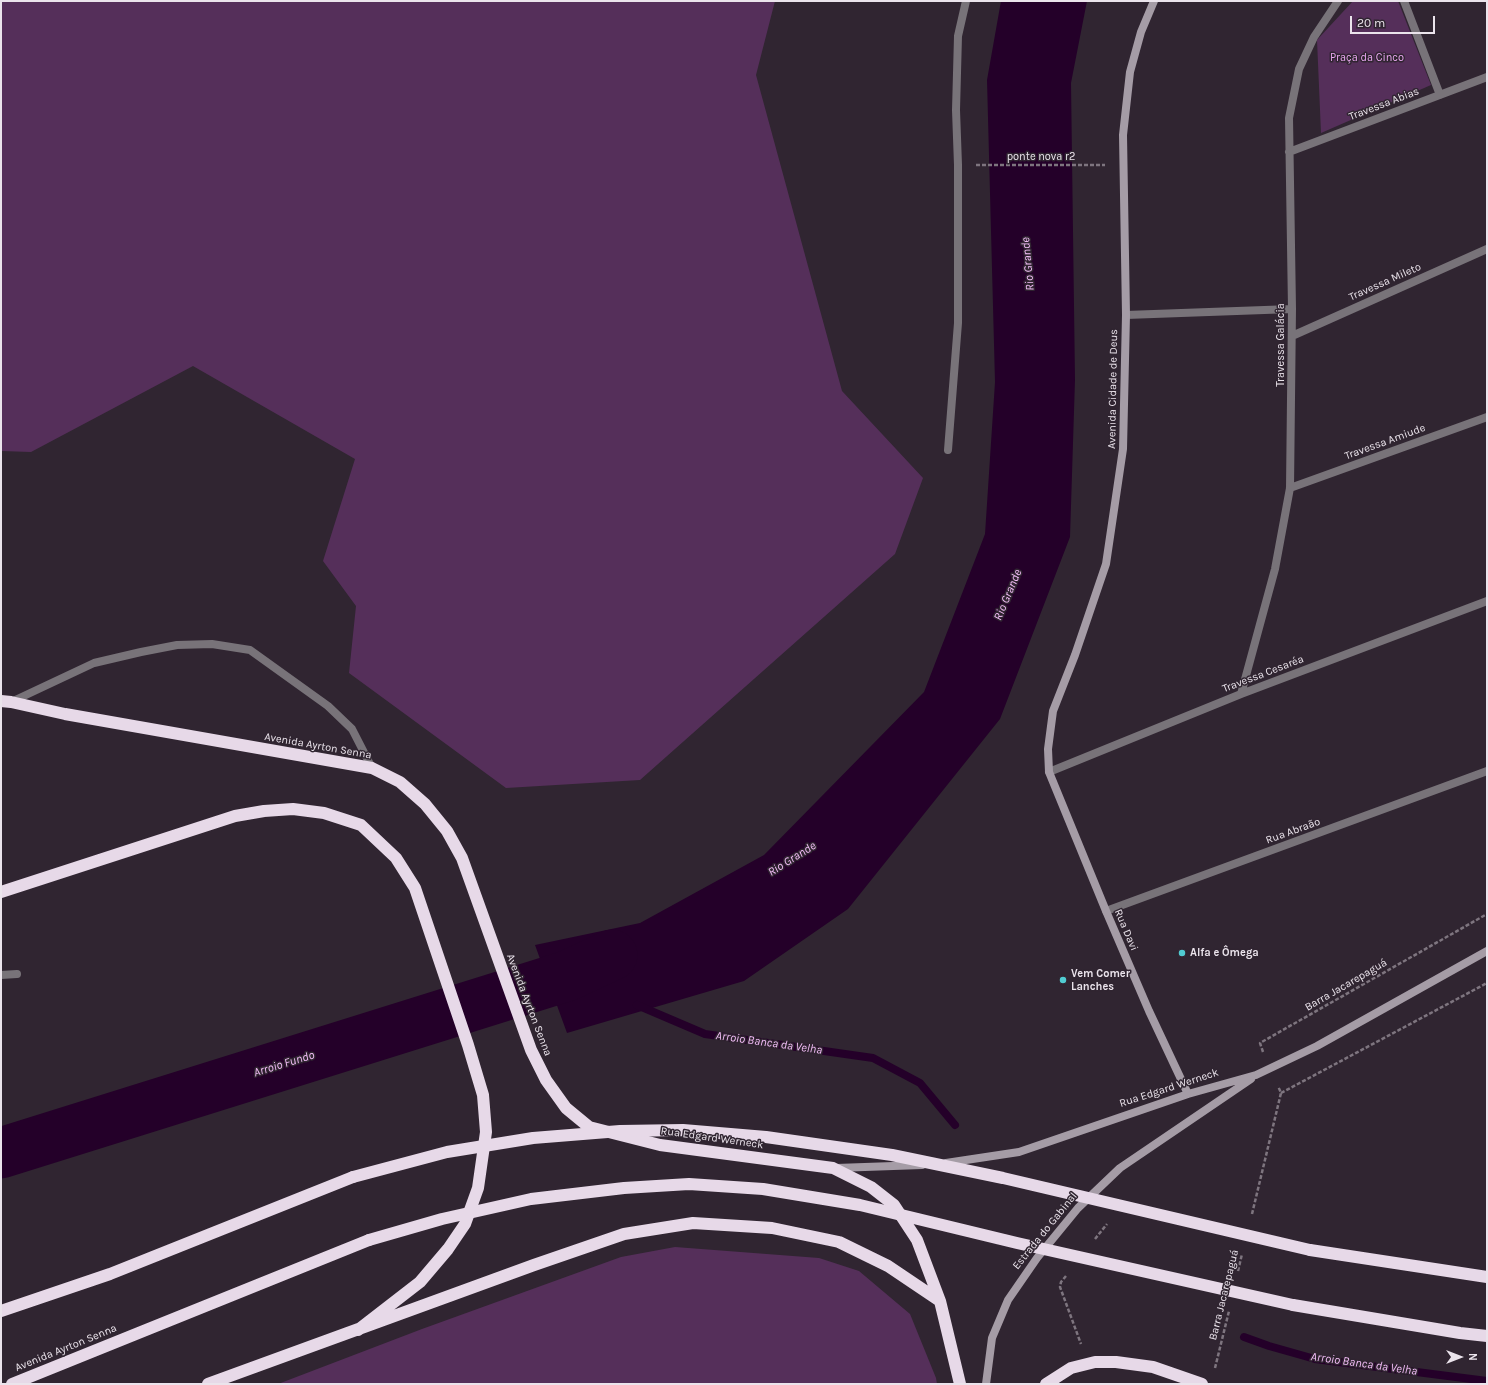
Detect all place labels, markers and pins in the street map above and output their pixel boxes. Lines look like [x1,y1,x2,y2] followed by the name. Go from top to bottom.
[1190,946,1259,960] place label: Alfa e Ômega
[1177,948,1187,958] marker: Alfa e Ômega
[1071,967,1130,993] place label: Vem Comer Lanches
[1058,975,1068,985] marker: Vem Comer Lanches

